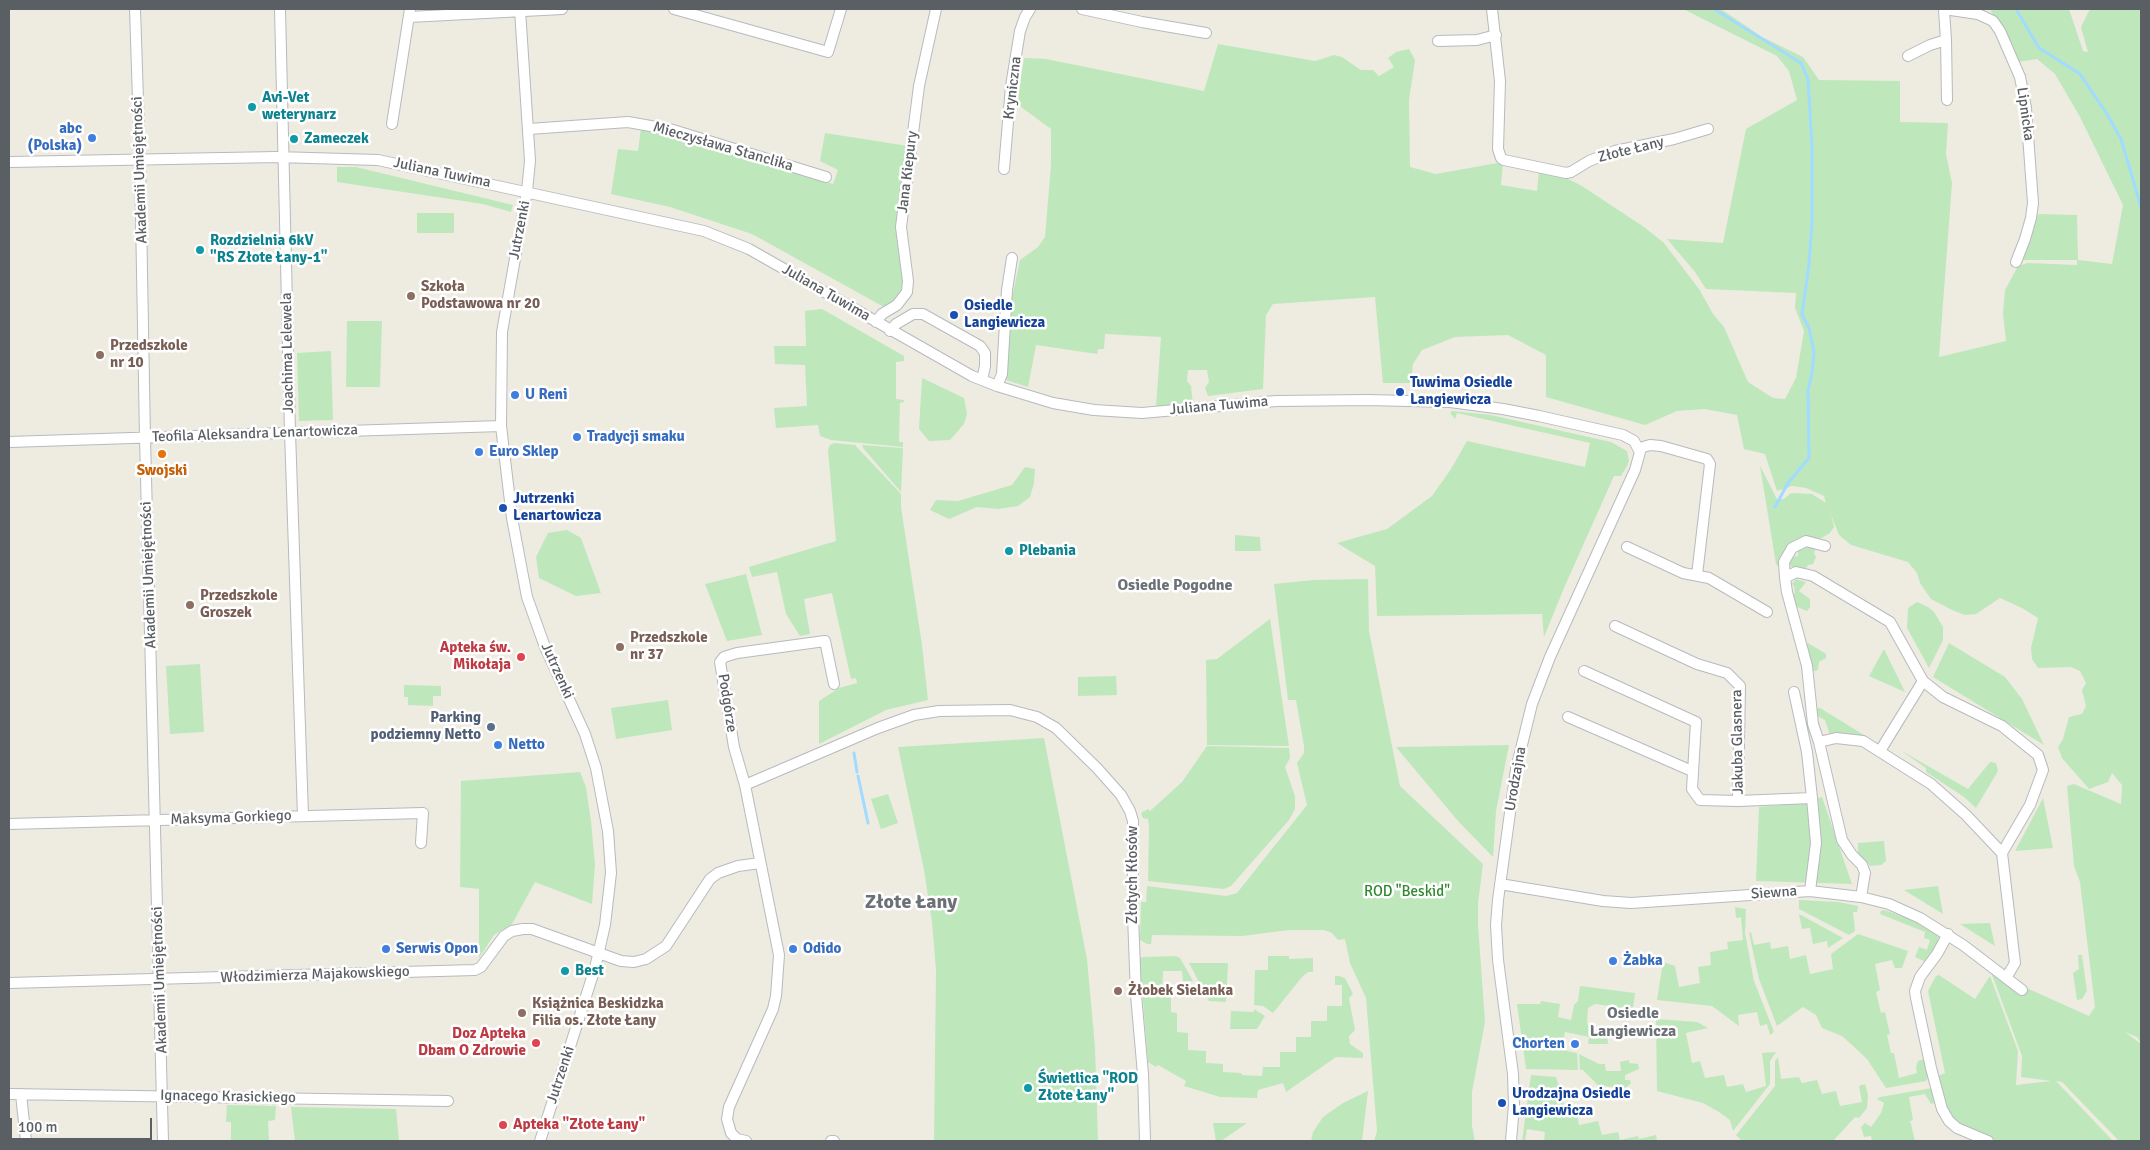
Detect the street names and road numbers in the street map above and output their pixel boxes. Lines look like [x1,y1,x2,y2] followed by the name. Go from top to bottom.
[1000,55,1026,121] street label: Kryniczna
[2012,86,2038,142] street label: Lipnicka
[128,96,152,244] street label: Akademii Umiejętności
[651,118,795,176] street label: Mieczysława Stanclika
[894,130,922,214] street label: Jana Kiepury
[1596,133,1666,167] street label: Złote Łany
[392,154,492,192] street label: Juliana Tuwima
[505,199,535,261] street label: Jutrzenki
[779,260,873,326] street label: Juliana Tuwima
[278,292,298,414] street label: Joachima Lelewela
[1169,393,1269,419] street label: Juliana Tuwima
[152,421,358,447] street label: Teofila Aleksandra Lenartowicza
[137,501,161,649] street label: Akademii Umiejętności
[537,640,577,702] street label: Jutrzenki
[713,672,741,734] street label: Podgórze
[1728,689,1748,795] street label: Jakuba Glasnera
[1501,745,1531,813] street label: Urodzajna
[170,807,292,829] street label: Maksyma Gorkiego
[1124,826,1142,924] street label: Złotych Kłosów
[1750,882,1798,904] street label: Siewna
[148,906,172,1054] street label: Akademii Umiejętności
[220,963,410,987] street label: Włodzimierza Majakowskiego
[543,1044,579,1106] street label: Jutrzenki
[160,1087,296,1107] street label: Ignacego Krasickiego

